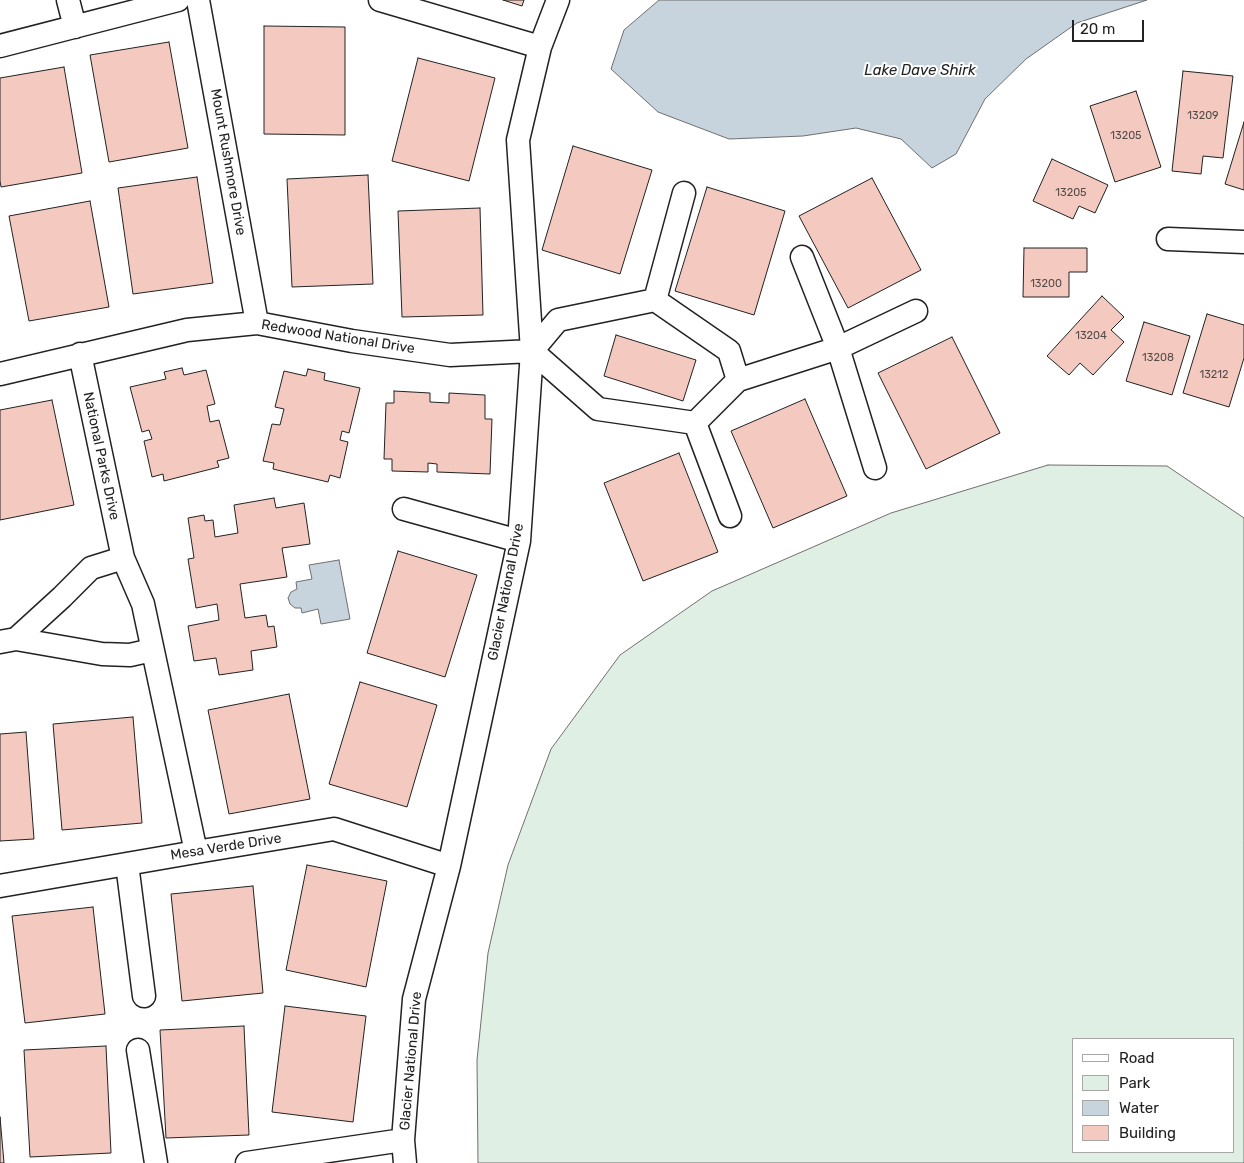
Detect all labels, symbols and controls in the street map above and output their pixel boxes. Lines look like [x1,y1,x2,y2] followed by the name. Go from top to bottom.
[1074,10,1146,42] scale bar
[1080,20,1115,38] text: 20 m
[864,62,976,80] water label: Lake Dave Shirk
[207,87,249,237] street label: Mount Rushmore Drive
[1187,109,1219,123] house number: 13209
[1110,129,1142,143] house number: 13205
[1055,186,1087,200] house number: 13205
[1030,277,1062,291] house number: 13200
[260,317,416,357] street label: Redwood National Drive
[1075,329,1107,343] house number: 13204
[1142,351,1174,365] house number: 13208
[1200,368,1228,382] house number: 13212
[79,390,123,522] street label: National Parks Drive
[484,522,528,662] street label: Glacier National Drive
[169,830,283,864] street label: Mesa Verde Drive
[397,991,425,1131] street label: Glacier National Drive
[1072,1038,1234,1153] legend
[1119,1049,1155,1067] text: Road
[1119,1074,1150,1092] text: Park
[1119,1099,1159,1117] text: Water
[1119,1124,1176,1142] text: Building

